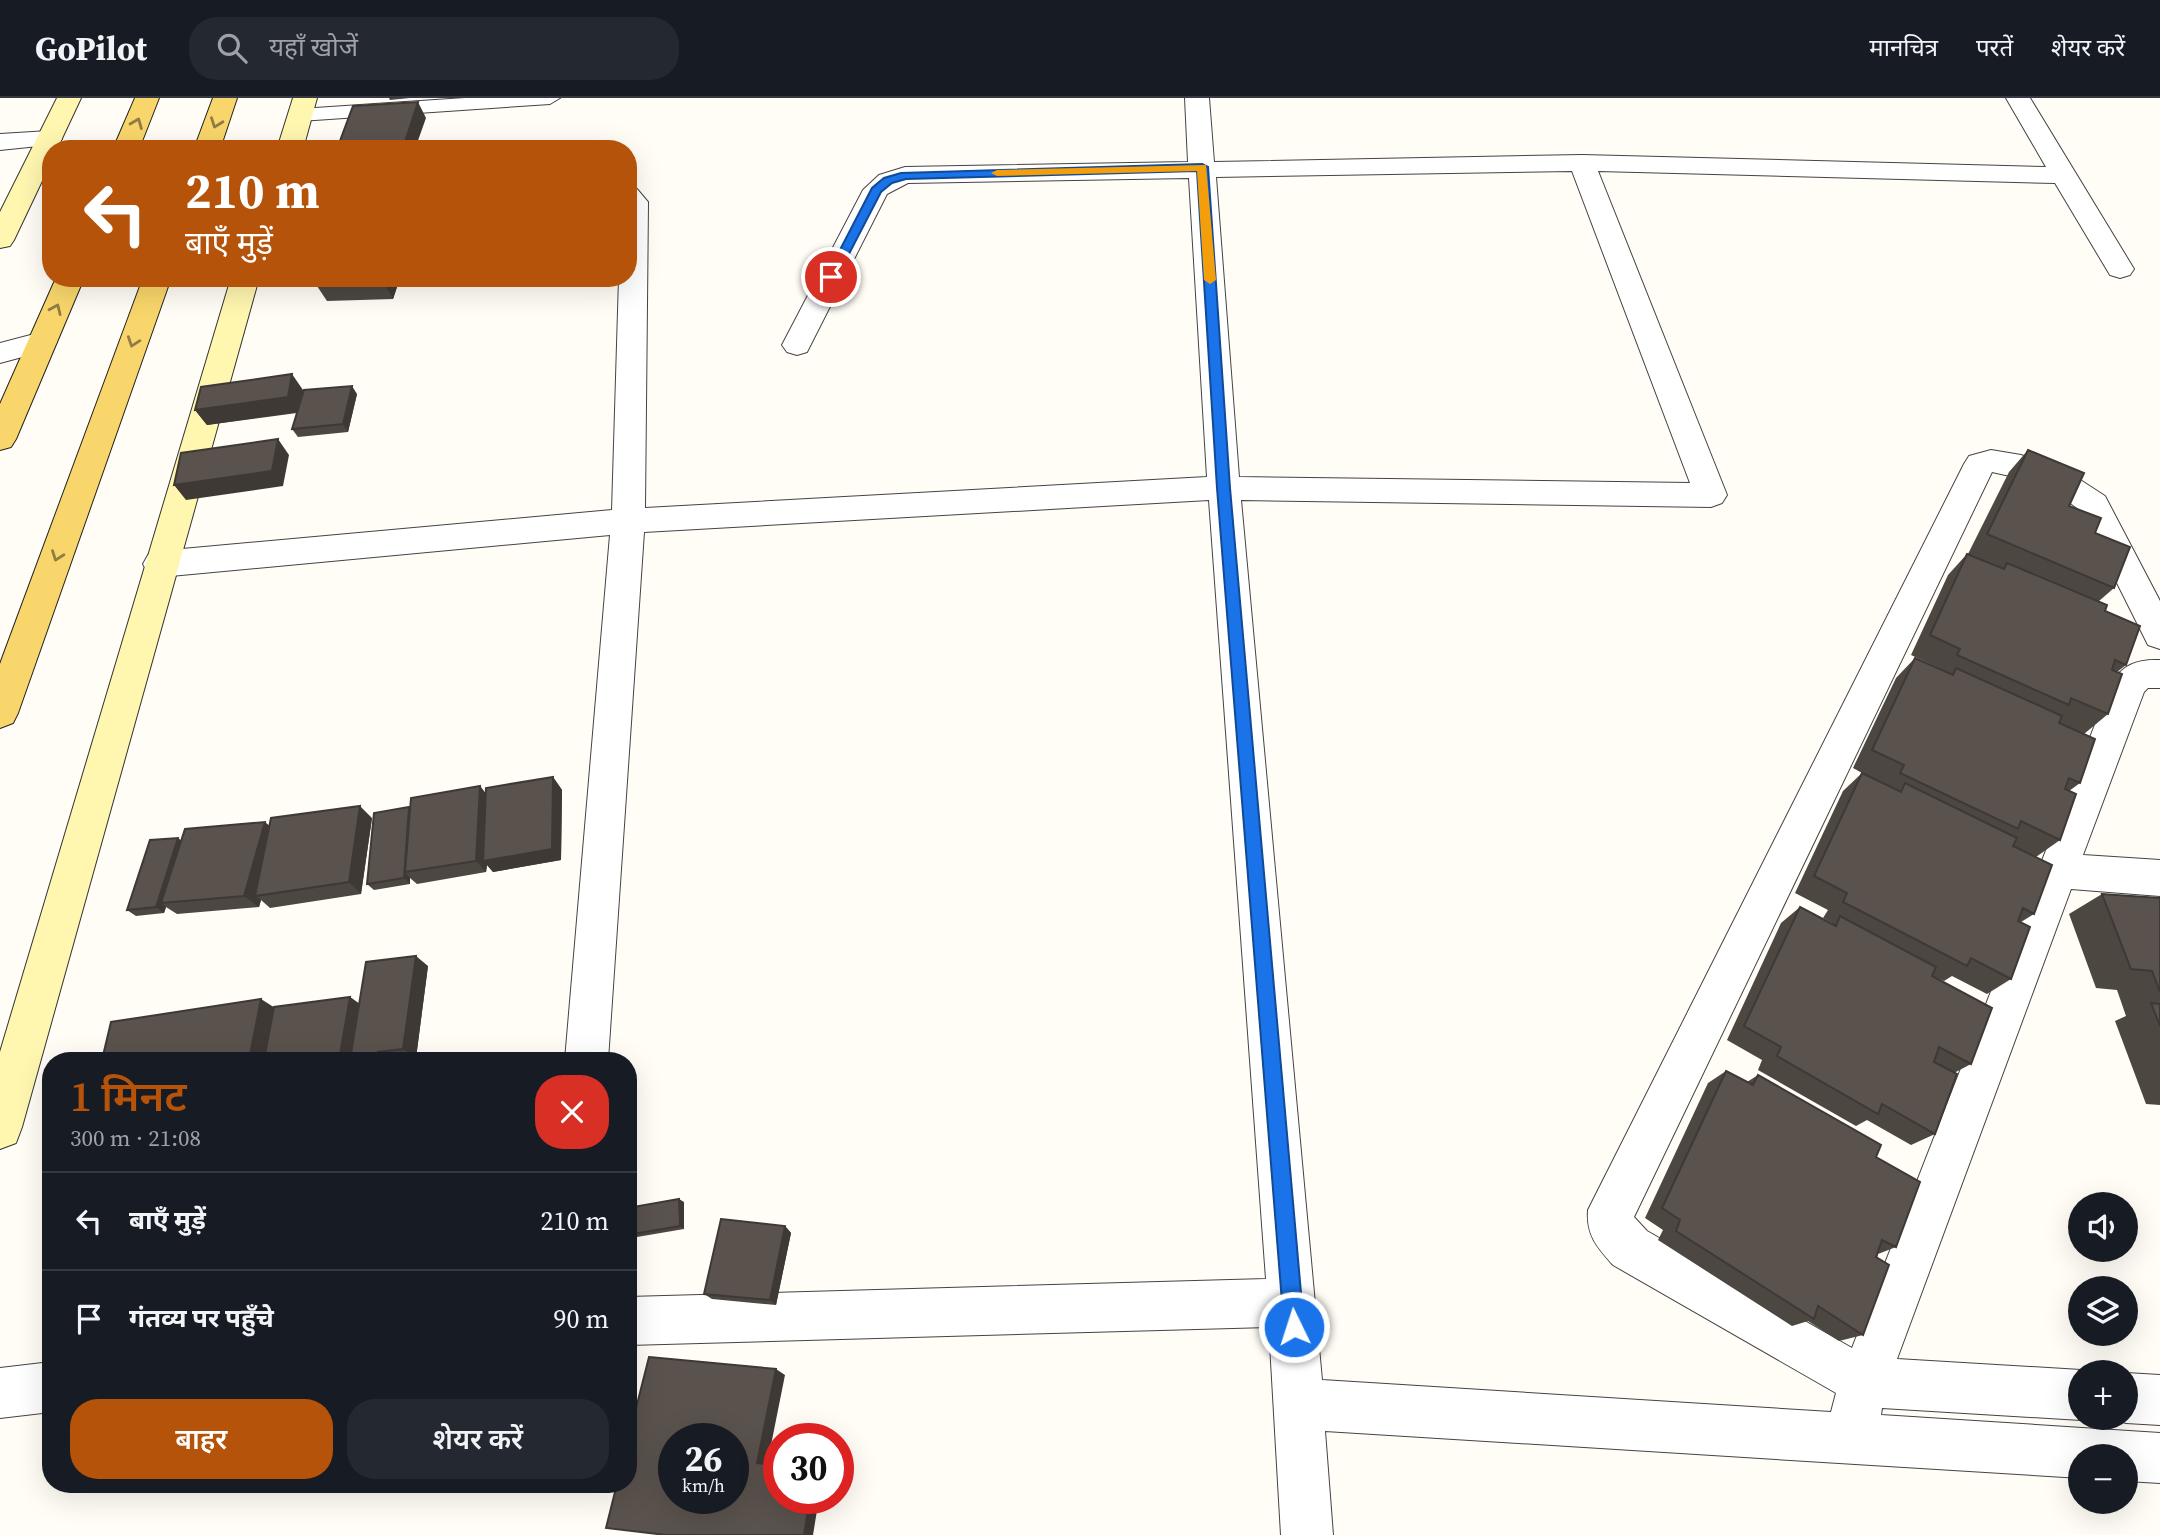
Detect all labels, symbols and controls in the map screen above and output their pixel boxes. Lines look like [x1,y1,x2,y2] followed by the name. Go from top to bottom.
[189,17,679,80] search box
[35,26,147,71] text: GoPilot
[213,29,251,67] icon: search
[269,29,358,65] text: यहाँ खोजें
[1869,31,1938,64] text: मानचित्र
[1976,31,2013,64] text: परतें
[2051,31,2125,64] text: शेयर करें
[210,117,224,129] one-way arrow
[128,118,142,130] one-way arrow
[185,157,320,224] text: 210 m
[70,168,161,259] icon: left
[185,221,273,265] text: बाएँ मुड़ें
[801,247,861,307] pin
[812,258,850,296] icon: arrive
[48,304,62,316] one-way arrow
[127,336,141,348] one-way arrow
[51,550,65,562] one-way arrow
[70,1067,187,1125] text: 1 मिनट
[535,1075,609,1149] button: close
[70,1122,201,1154] text: 300 m · 21:08
[2068,1192,2138,1514] map controls
[2068,1192,2138,1262] button: sound
[70,1202,108,1240] icon: left
[129,1202,206,1238] text: बाएँ मुड़ें
[541,1203,609,1239] text: 210 m
[2068,1276,2138,1346] button: layers
[1257,1290,1331,1364] position arrow
[70,1300,108,1338] icon: arrive
[129,1300,274,1336] text: गंतव्य पर पहुँचे
[554,1301,609,1337] text: 90 m
[2068,1360,2138,1430] button: +
[70,1399,333,1479] button: बाहर
[347,1399,609,1479] button: शेयर करें
[763,1423,854,1514] speed limit sign: 30
[685,1435,722,1483] text: 26
[2068,1444,2138,1514] button: −
[682,1473,725,1498] text: km/h

